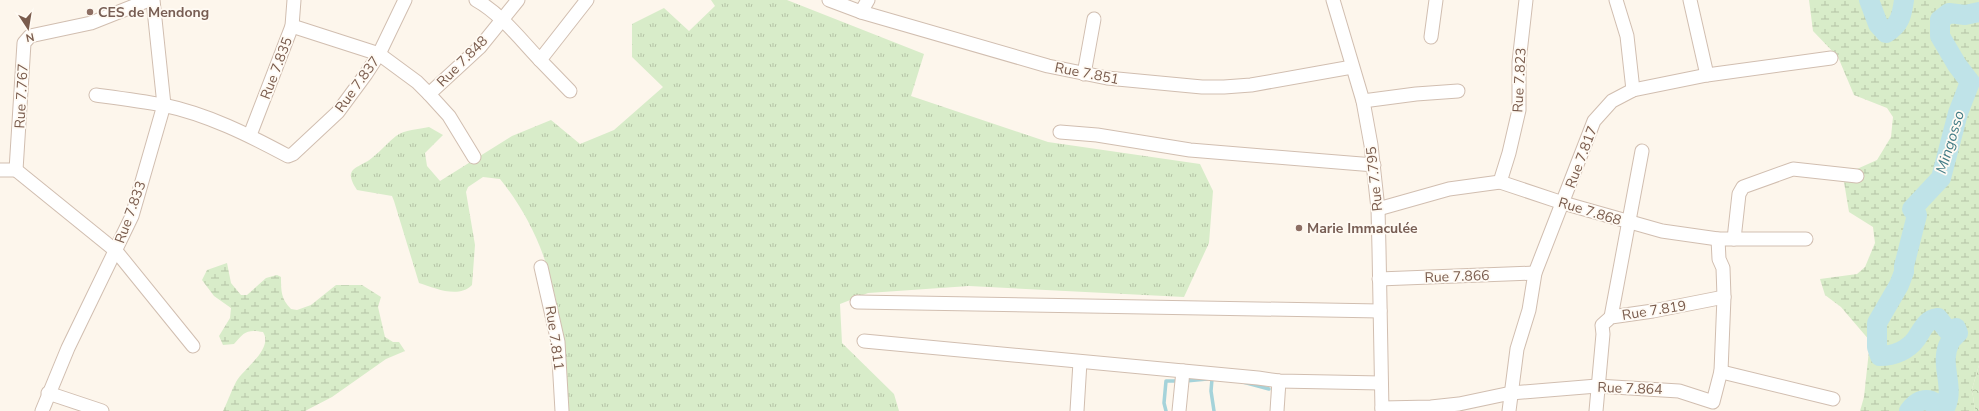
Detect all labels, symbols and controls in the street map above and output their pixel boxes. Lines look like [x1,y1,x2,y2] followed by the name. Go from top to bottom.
[98,3,209,22] place label: CES de Mendong
[85,7,95,17] marker: CES de Mendong
[8,8,48,48] north arrow
[24,29,36,45] text: N
[433,32,492,91] street label: Rue 7.848
[256,34,297,102] street label: Rue 7.835
[1508,47,1531,113] street label: Rue 7.823
[331,52,384,116] street label: Rue 7.837
[1053,58,1121,89] street label: Rue 7.851
[10,63,33,129] street label: Rue 7.767
[1931,108,1969,176] water label: Mingosso
[1561,123,1602,191] street label: Rue 7.817
[1362,146,1387,212] street label: Rue 7.795
[110,178,151,246] street label: Rue 7.833
[1556,193,1624,230] street label: Rue 7.868
[1307,219,1418,238] place label: Marie Immaculée
[1294,223,1304,233] marker: Marie Immaculée
[1424,266,1490,287] street label: Rue 7.866
[1620,296,1688,325] street label: Rue 7.819
[541,305,568,372] street label: Rue 7.811
[1597,378,1663,399] street label: Rue 7.864

